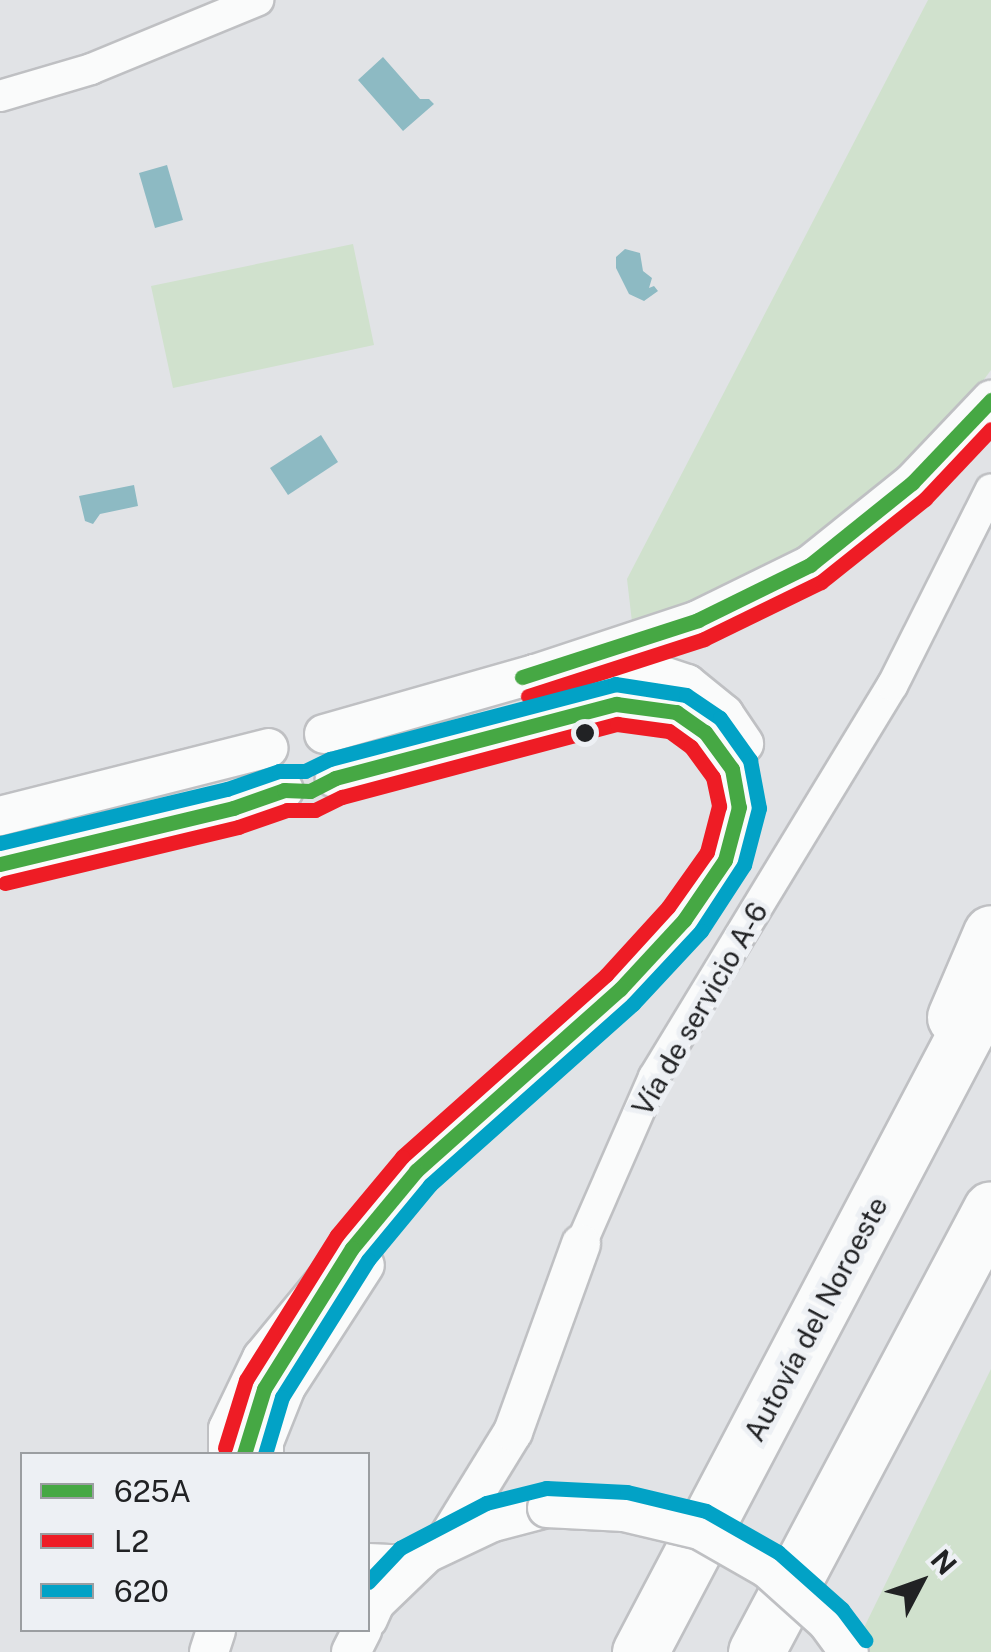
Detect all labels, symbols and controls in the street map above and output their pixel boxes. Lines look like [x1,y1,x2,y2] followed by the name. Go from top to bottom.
[575,723,595,743] unlabelled marker
[625,896,775,1122] street label: Vía de servicio A-6
[737,1191,895,1447] street label: Autovía del Noroeste
[20,1452,370,1632] legend
[114,1473,191,1509] text: 625A
[114,1523,149,1559] text: L2
[871,1532,971,1632] north arrow
[924,1543,964,1581] text: N
[114,1573,169,1609] text: 620

